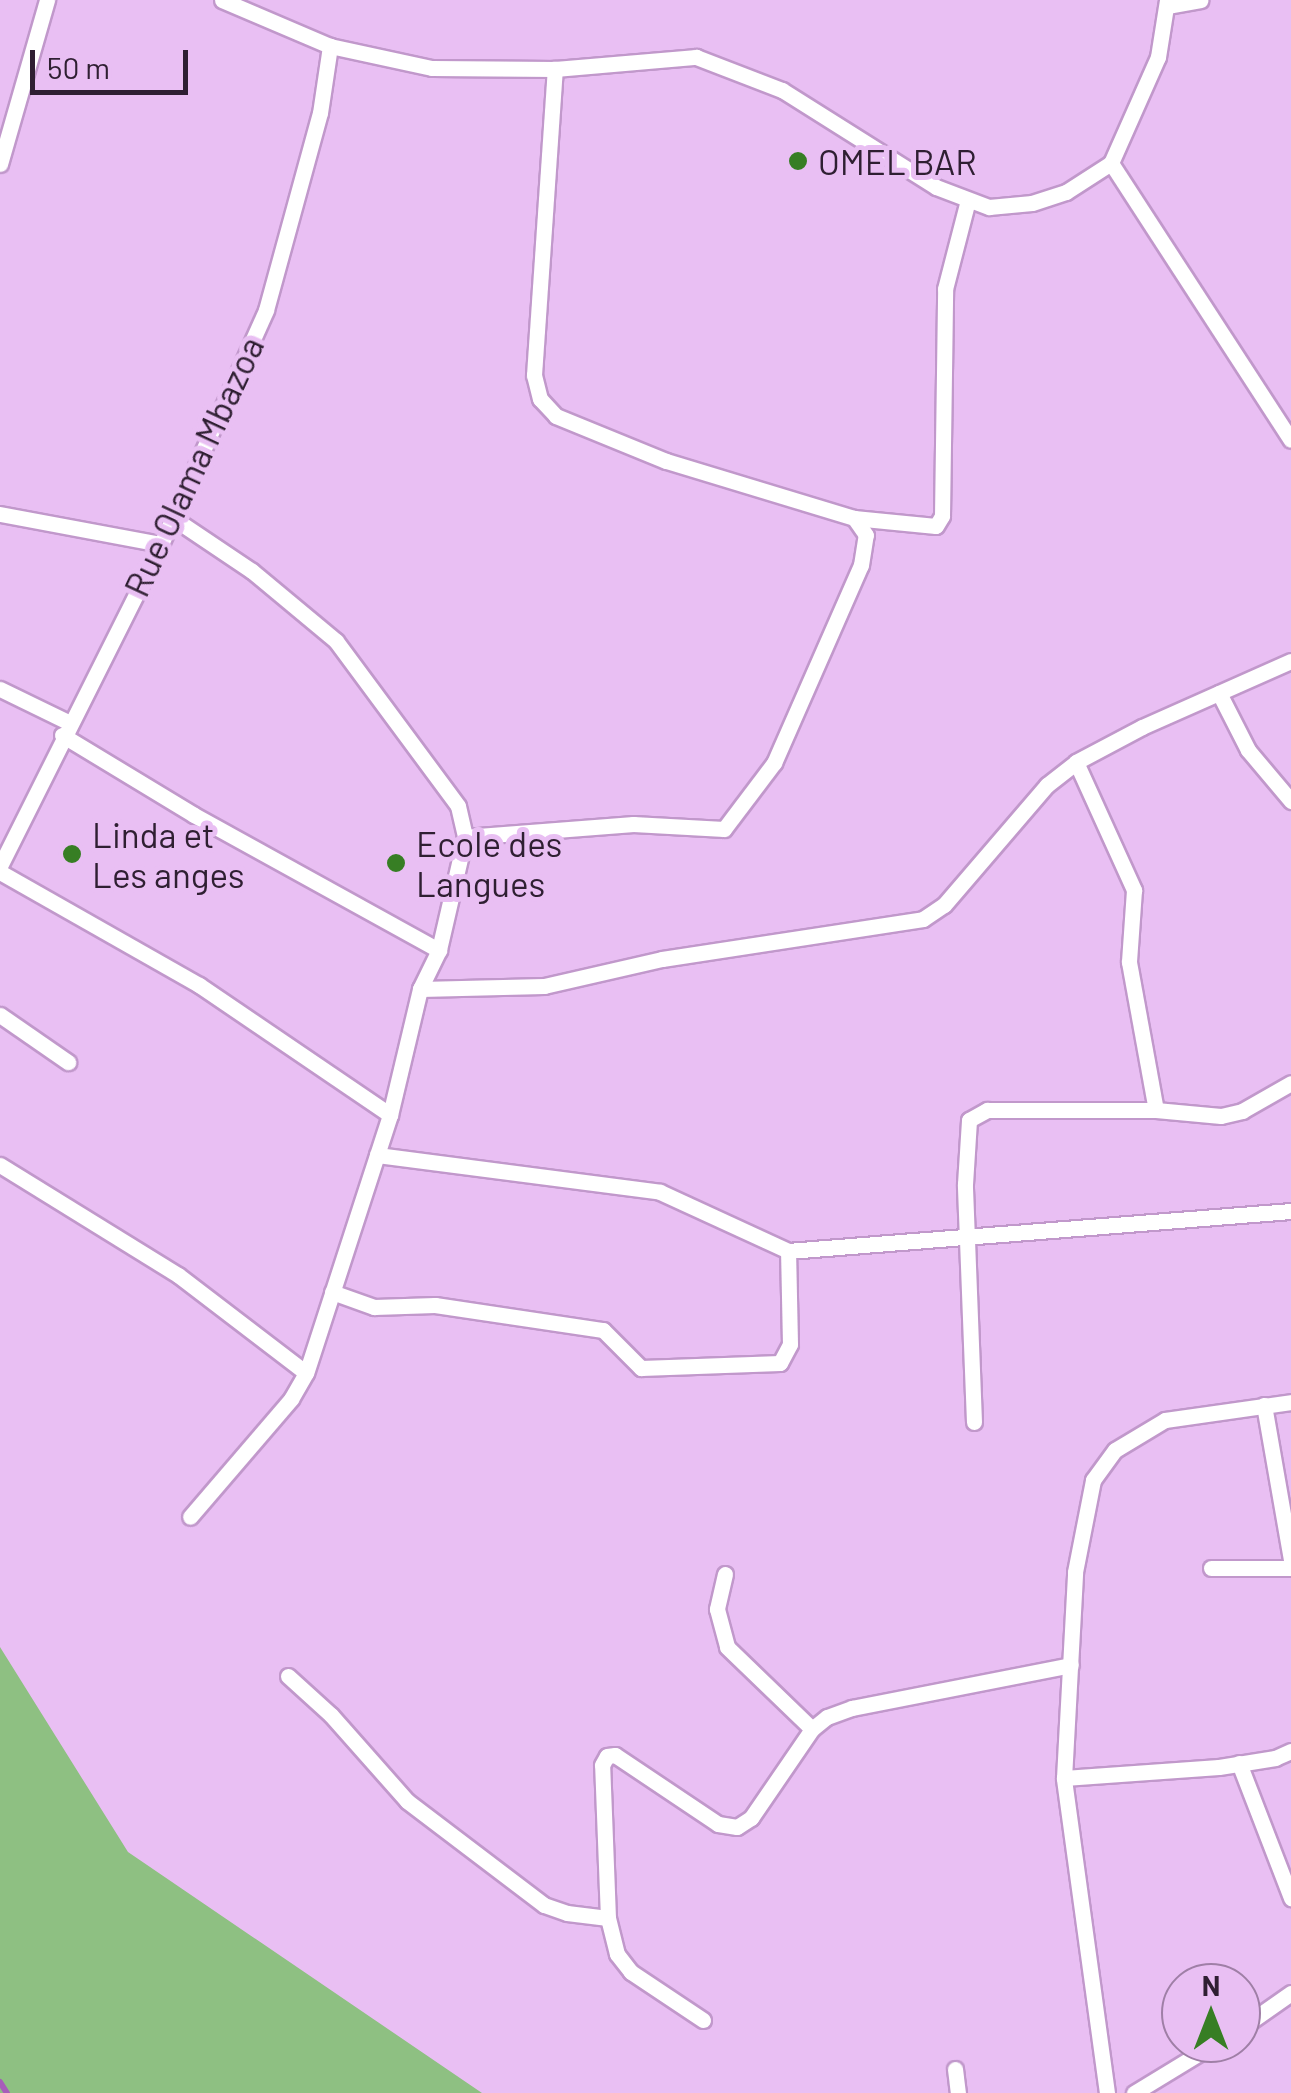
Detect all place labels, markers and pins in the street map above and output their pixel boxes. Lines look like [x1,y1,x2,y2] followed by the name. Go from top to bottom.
[818,140,977,182] place label: OMEL BAR
[787,150,809,172] marker: OMEL BAR
[92,813,245,895] place label: Linda et Les anges
[416,822,562,904] place label: Ecole des Langues
[61,843,83,865] marker: Linda et Les anges
[385,852,407,874] marker: Ecole des Langues

